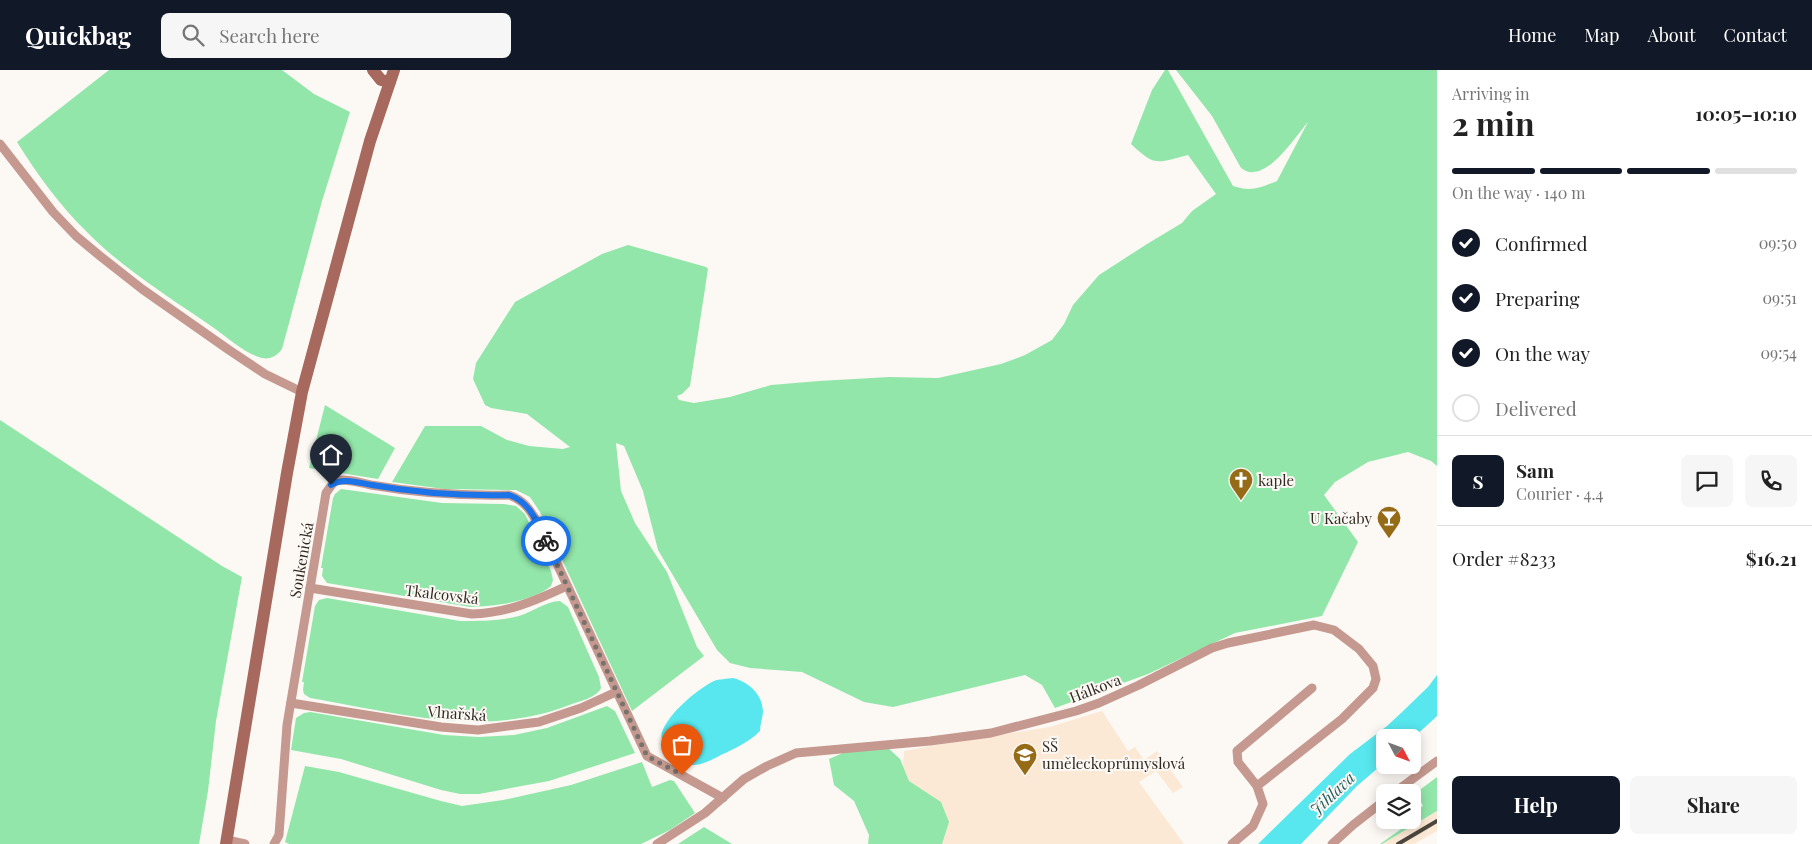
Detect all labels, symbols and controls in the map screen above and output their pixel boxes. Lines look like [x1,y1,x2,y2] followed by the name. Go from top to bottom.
[161,13,511,58] search box
[25,19,131,51] text: Quickbag
[179,21,207,49] icon: search
[219,22,320,48] text: Search here
[1508,23,1556,47] text: Home
[1584,23,1619,47] text: Map
[1647,23,1696,47] text: About
[1724,23,1787,47] text: Contact
[1452,83,1530,104] text: Arriving in
[1695,100,1797,126] text: 10:05–10:10
[1452,101,1535,144] text: 2 min
[1452,182,1585,203] text: On the way · 140 m
[1452,229,1480,257] icon: check
[1495,230,1588,256] text: Confirmed
[1759,232,1797,253] text: 09:50
[1452,284,1480,312] icon: check
[1495,285,1580,311] text: Preparing
[1762,287,1797,308] text: 09:51
[1452,339,1480,367] icon: check
[1495,340,1590,366] text: On the way
[1760,342,1797,363] text: 09:54
[1495,395,1577,421] text: Delivered
[310,434,352,485] pin
[317,441,345,469] icon: home
[1681,455,1733,507] button: chat
[1745,455,1797,507] button: phone
[1516,457,1554,483] text: Sam
[1228,467,1254,501] church icon: kaple
[1472,468,1484,494] text: S
[1258,470,1294,490] place label: kaple
[1516,483,1603,504] text: Courier · 4.4
[1376,505,1402,539] bar icon: U Kačaby
[1310,508,1372,528] place label: U Kačaby
[521,516,571,566] courier
[284,520,318,599] street label: Soukenická
[532,527,560,555] icon: bike
[1452,545,1556,571] text: Order #8233
[1746,545,1797,571] text: $16.21
[404,580,480,608] street label: Tkalcovská
[1066,669,1124,707] street label: Hálkova
[426,701,488,725] street label: Vlnařská
[661,724,703,775] pin
[1376,729,1421,774] north arrow
[1376,729,1421,829] map controls
[668,731,696,759] icon: bag
[1042,736,1186,773] place label: SŠ uměleckoprůmyslová
[1012,742,1038,776] school or university icon: SŠ uměleckoprůmyslová
[1305,767,1359,819] water label: Jihlava
[1452,776,1620,834] button: Help
[1630,776,1797,834] button: Share
[1376,784,1421,829] button: layers

